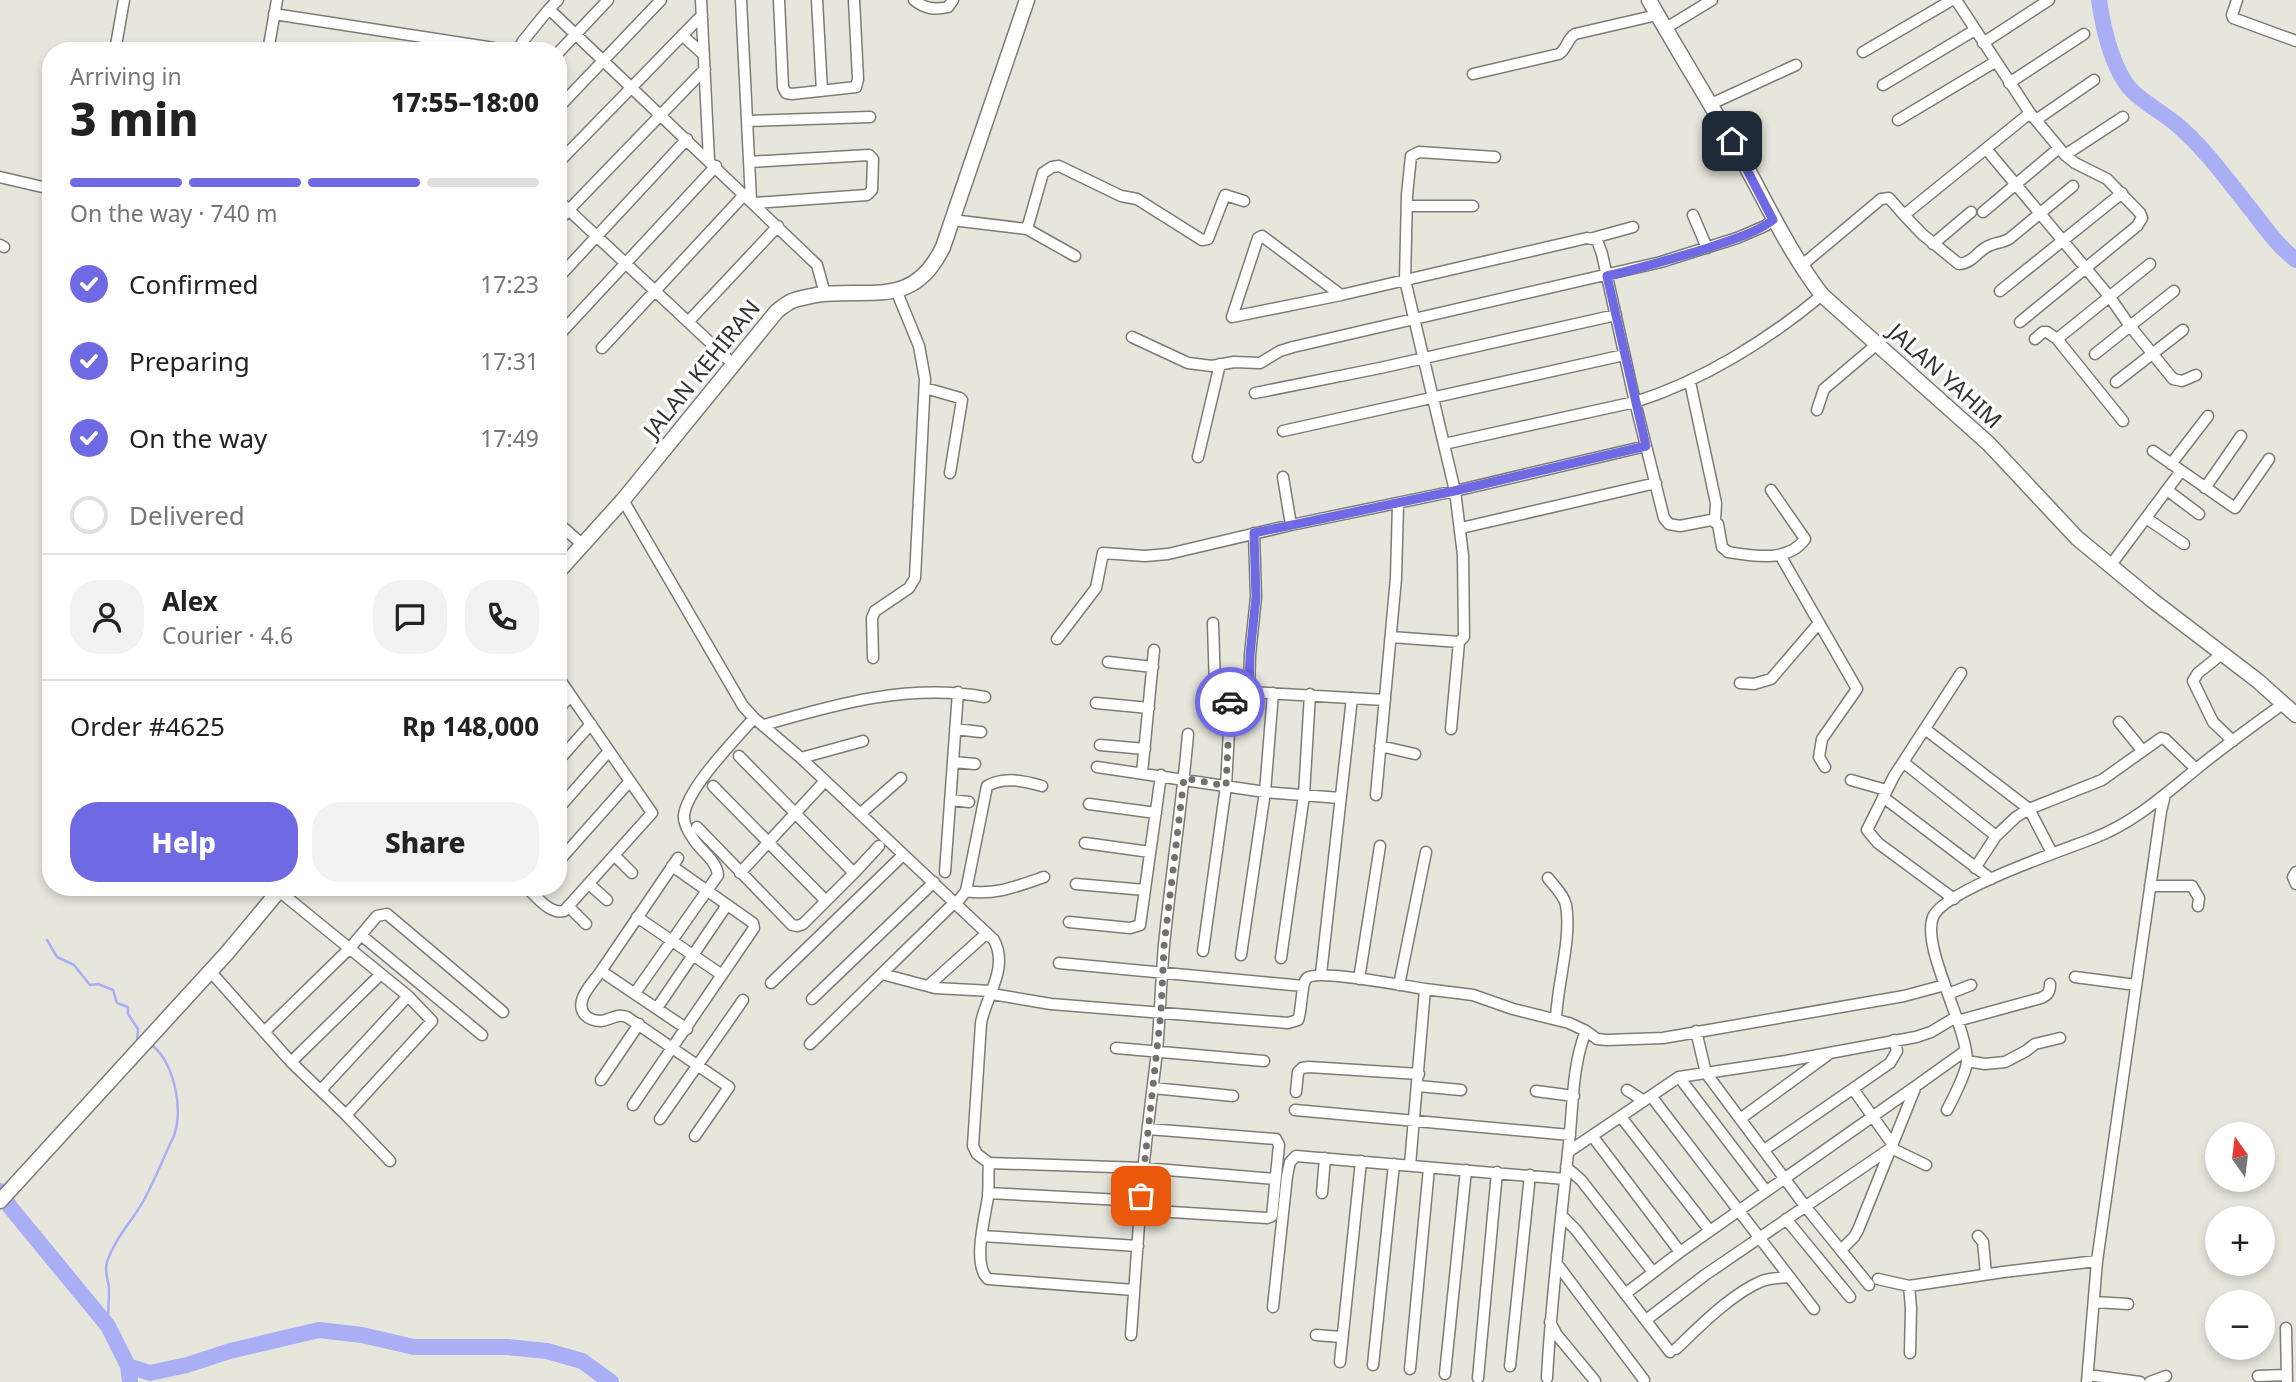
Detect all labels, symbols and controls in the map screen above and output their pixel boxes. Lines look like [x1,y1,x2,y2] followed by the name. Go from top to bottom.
[70,60,182,92] text: Arriving in
[391,84,539,120] text: 17:55–18:00
[70,87,199,149] text: 3 min
[1702,111,1762,171] pin
[1713,122,1751,160] icon: home
[70,197,277,229] text: On the way · 740 m
[70,265,108,303] icon: check
[129,266,259,302] text: Confirmed
[480,268,539,300] text: 17:23
[634,292,767,446] street label: JALAN KEHIRAN
[1880,314,2010,435] street label: JALAN YAHIM
[70,342,108,380] icon: check
[129,343,250,379] text: Preparing
[480,345,539,377] text: 17:31
[70,419,108,457] icon: check
[129,420,267,456] text: On the way
[480,422,539,454] text: 17:49
[129,497,245,533] text: Delivered
[70,580,144,654] button: person
[373,580,447,654] button: chat
[465,580,539,654] button: phone
[162,583,218,619] text: Alex
[162,619,293,651] text: Courier · 4.6
[1195,667,1265,737] courier
[1211,683,1249,721] icon: car
[70,708,225,744] text: Order #4625
[402,708,539,744] text: Rp 148,000
[70,802,298,882] button: Help
[312,802,539,882] button: Share
[2205,1122,2275,1192] north arrow
[2205,1122,2275,1360] map controls
[1111,1166,1171,1226] pin
[1122,1177,1160,1215] icon: bag
[2205,1206,2275,1276] button: +
[2205,1290,2275,1360] button: −

